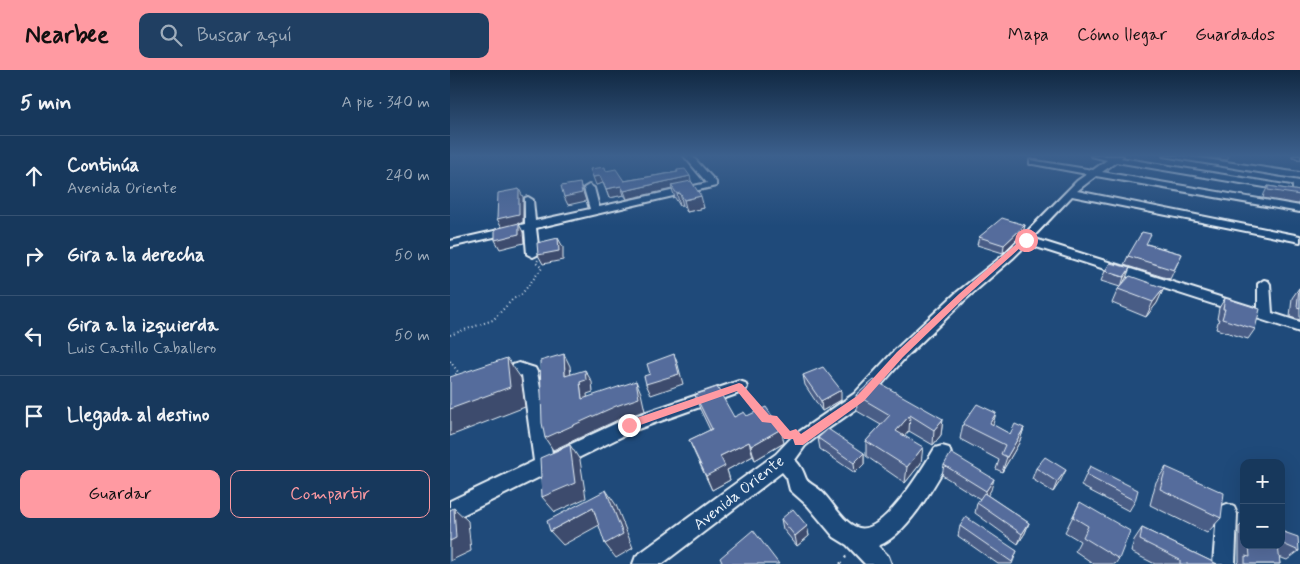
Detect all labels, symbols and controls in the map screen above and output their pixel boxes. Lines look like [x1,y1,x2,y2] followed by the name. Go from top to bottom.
[139,13,489,58] search box
[25,20,109,51] text: Nearbee
[157,21,185,49] icon: search
[197,23,292,48] text: Buscar aquí
[1008,23,1049,47] text: Mapa
[1077,23,1167,47] text: Cómo llegar
[1195,23,1275,47] text: Guardados
[20,89,72,117] text: 5 min
[342,92,430,113] text: A pie · 340 m
[67,153,139,178] text: Continúa
[20,162,48,190] icon: ahead
[386,165,430,186] text: 240 m
[67,178,177,199] text: Avenida Oriente
[1015,229,1038,252] route start
[20,242,48,270] icon: right
[67,243,205,268] text: Gira a la derecha
[394,245,430,266] text: 50 m
[67,313,218,338] text: Gira a la izquierda
[20,322,48,350] icon: left
[394,325,430,346] text: 50 m
[67,338,216,359] text: Luis Castillo Caballero
[20,402,48,430] icon: arrive
[67,403,209,428] text: Llegada al destino
[618,414,641,437] route end
[689,451,789,535] street label: Avenida Oriente
[1240,459,1285,549] map controls
[1240,459,1285,504] button: +
[20,470,220,518] button: Guardar
[230,470,430,518] button: Compartir
[1240,504,1285,549] button: −

